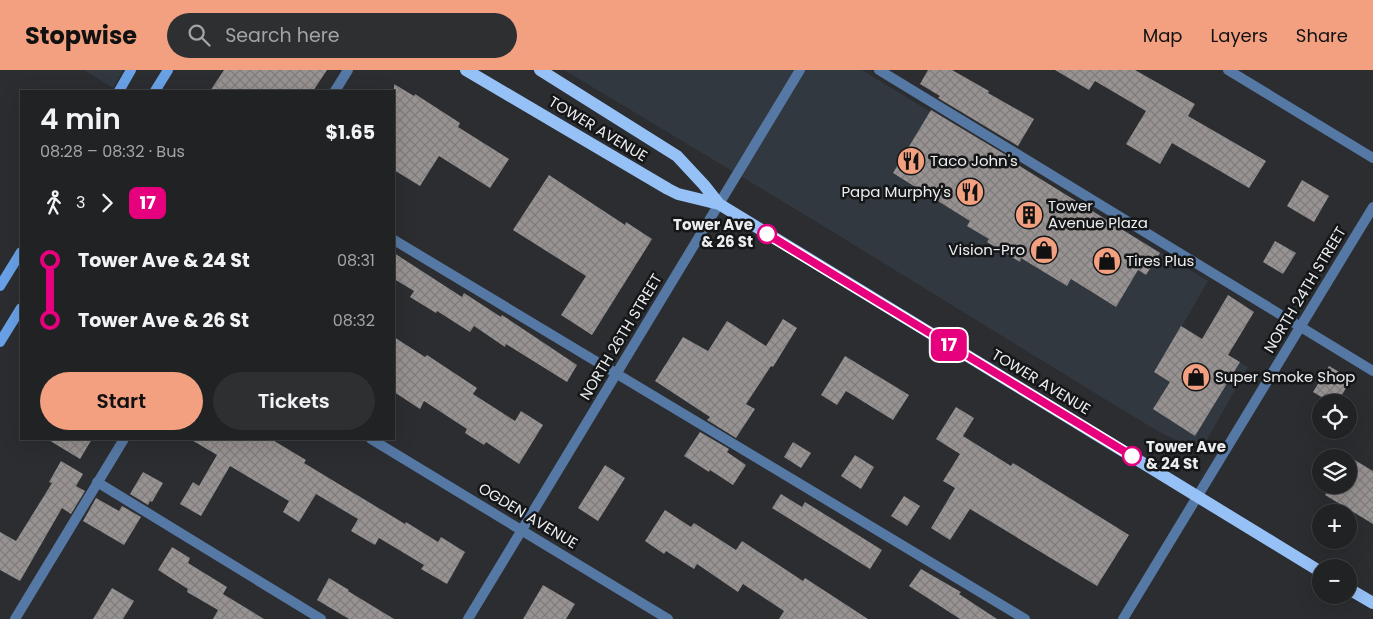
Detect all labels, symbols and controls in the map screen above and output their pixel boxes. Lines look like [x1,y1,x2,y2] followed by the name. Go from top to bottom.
[167,13,517,58] search box
[25,19,137,52] text: Stopwise
[185,21,213,49] icon: search
[225,22,340,49] text: Search here
[1143,23,1183,48] text: Map
[1211,23,1268,48] text: Layers
[1296,23,1348,48] text: Share
[545,91,652,166] street label: TOWER AVENUE
[40,100,121,139] text: 4 min
[326,119,375,146] text: $1.65
[40,140,185,163] text: 08:28 – 08:32 · Bus
[896,146,926,176] restaurant icon: Taco John's
[930,150,1018,171] place label: Taco John's
[955,177,985,207] restaurant icon: Papa Murphy's
[841,181,951,202] place label: Papa Murphy's
[40,189,68,217] icon: walk
[93,189,121,217] icon: forward
[139,190,156,215] text: 17
[76,191,85,214] text: 3
[1048,195,1148,233] place label: Tower Avenue Plaza
[1014,200,1044,230] building icon: Tower Avenue Plaza
[673,214,753,252] place label: Tower Ave & 26 St
[1258,223,1351,357] street label: NORTH 24TH STREET
[757,224,777,244] marker: Tower Ave & 26 St
[1029,235,1059,265] shop icon: Vision-Pro
[948,239,1025,260] place label: Vision-Pro
[1092,246,1122,276] shop icon: Tires Plus
[78,247,250,274] text: Tower Ave & 24 St
[337,249,375,272] text: 08:31
[1126,250,1195,271] place label: Tires Plus
[574,270,667,404] street label: NORTH 26TH STREET
[78,307,249,334] text: Tower Ave & 26 St
[333,309,375,332] text: 08:32
[926,329,972,361] line badge: 17
[941,332,957,357] text: 17
[988,344,1095,419] street label: TOWER AVENUE
[1181,362,1211,392] shop icon: Super Smoke Shop
[1215,366,1355,387] place label: Super Smoke Shop
[40,372,203,430] button: Start
[213,372,375,430] button: Tickets
[1312,394,1357,604] map controls
[1312,394,1357,439] button: locate
[1146,436,1226,474] place label: Tower Ave & 24 St
[1122,446,1142,466] marker: Tower Ave & 24 St
[1312,449,1357,494] button: layers
[475,478,582,554] street label: OGDEN AVENUE
[1312,504,1357,549] button: +
[1312,559,1357,604] button: −

